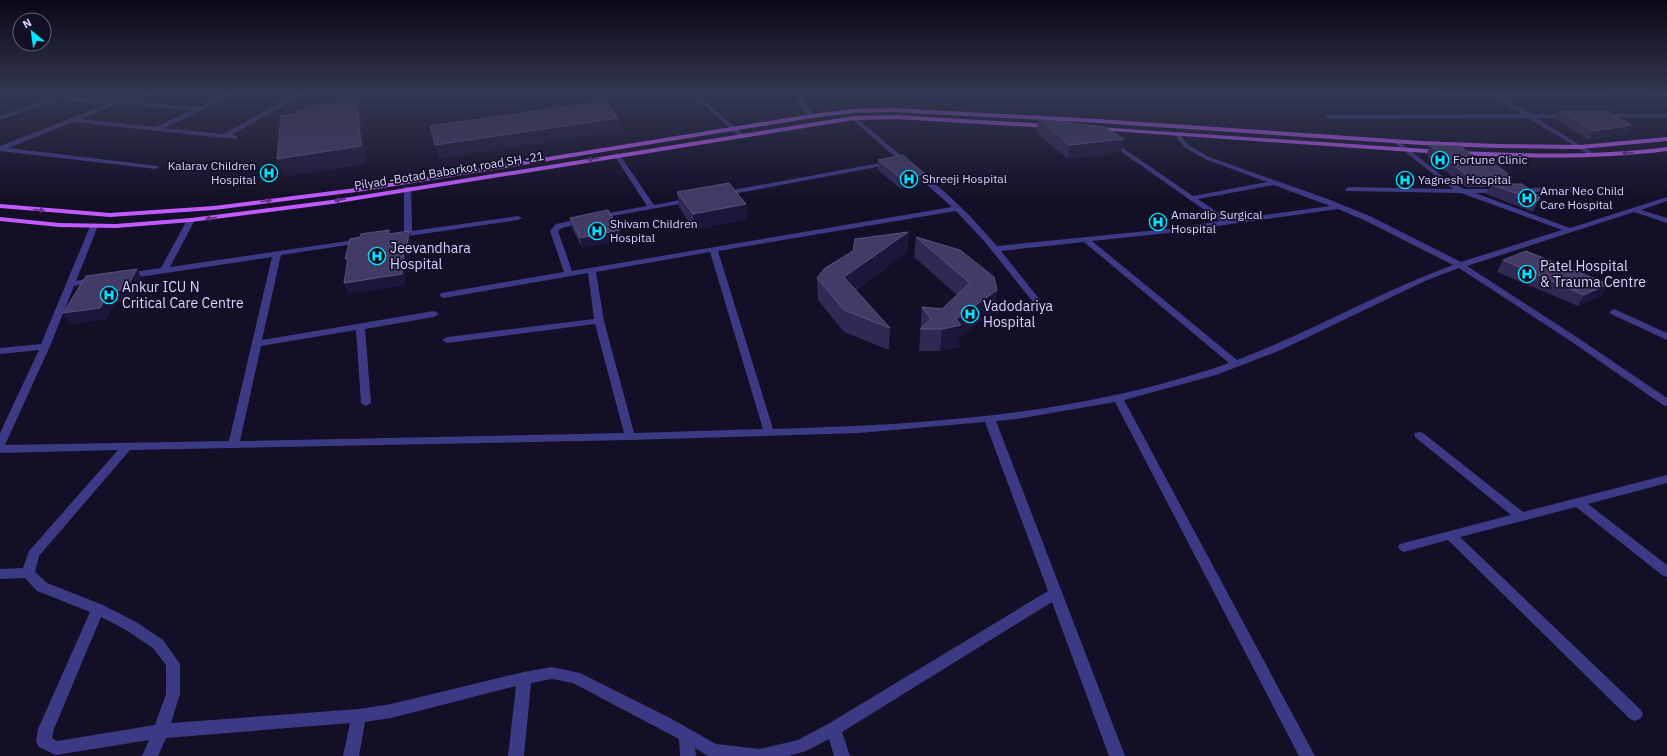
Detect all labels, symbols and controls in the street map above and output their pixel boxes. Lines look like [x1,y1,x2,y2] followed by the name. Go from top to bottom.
[12,12,52,52] north arrow
[20,15,34,31] text: N
[353,148,545,193] street label: Pilyad -Botad Babarkot road SH -21
[1430,150,1450,170] hospital icon: Fortune Clinic
[1622,150,1634,157] one-way arrow
[1453,152,1527,167] place label: Fortune Clinic
[587,156,599,162] one-way arrow
[168,158,256,187] place label: Kalarav Children Hospital
[259,163,279,183] hospital icon: Kalarav Children Hospital
[899,169,919,189] hospital icon: Shreeji Hospital
[1395,170,1415,190] hospital icon: Yagnesh Hospital
[922,171,1007,186] place label: Shreeji Hospital
[1418,172,1511,187] place label: Yagnesh Hospital
[1540,183,1624,212] place label: Amar Neo Child Care Hospital
[1517,188,1537,208] hospital icon: Amar Neo Child Care Hospital
[334,197,346,203] one-way arrow
[260,198,272,205] one-way arrow
[33,206,45,213] one-way arrow
[1171,207,1263,236] place label: Amardip Surgical Hospital
[1148,212,1168,232] hospital icon: Amardip Surgical Hospital
[205,215,217,221] one-way arrow
[610,216,698,245] place label: Shivam Children Hospital
[587,221,607,241] hospital icon: Shivam Children Hospital
[390,239,471,273] place label: Jeevandhara Hospital
[367,246,387,266] hospital icon: Jeevandhara Hospital
[1540,257,1646,291] place label: Patel Hospital & Trauma Centre
[1517,264,1537,284] hospital icon: Patel Hospital & Trauma Centre
[122,278,244,312] place label: Ankur ICU N Critical Care Centre
[99,285,119,305] hospital icon: Ankur ICU N Critical Care Centre
[983,297,1054,331] place label: Vadodariya Hospital
[960,304,980,324] hospital icon: Vadodariya Hospital

